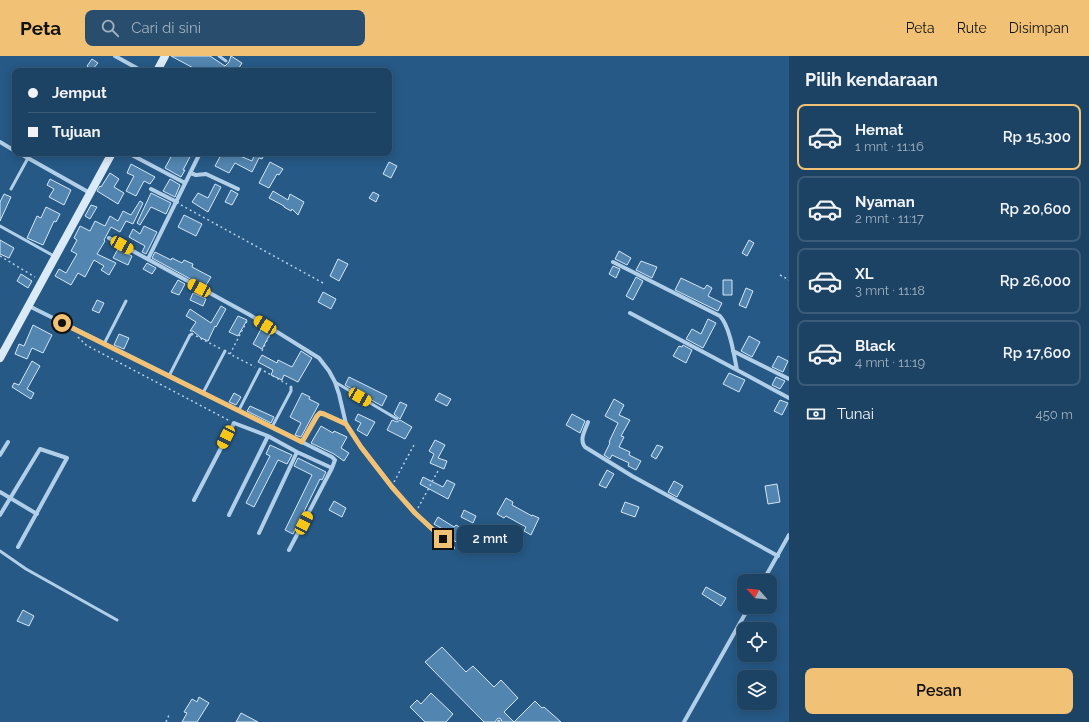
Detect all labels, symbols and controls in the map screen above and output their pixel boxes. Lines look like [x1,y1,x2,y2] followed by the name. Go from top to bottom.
[85,10,365,46] search box
[20,17,61,39] text: Peta
[99,17,121,39] icon: search
[131,19,201,37] text: Cari di sini
[906,20,935,36] text: Peta
[957,20,987,36] text: Rute
[1009,20,1069,36] text: Disimpan
[805,69,938,90] text: Pilih kendaraan
[52,84,107,102] text: Jemput
[807,119,843,155] icon: car
[855,121,903,139] text: Hemat
[52,123,101,141] text: Tujuan
[1003,128,1071,146] text: Rp 15,300
[855,139,924,154] text: 1 mnt · 11:16
[807,191,843,227] icon: car
[855,193,915,211] text: Nyaman
[1000,200,1071,218] text: Rp 20,600
[855,211,924,226] text: 2 mnt · 11:17
[109,234,135,256] car
[807,263,843,299] icon: car
[855,265,873,283] text: XL
[1000,272,1071,290] text: Rp 26,000
[186,277,212,299] car
[855,283,925,298] text: 3 mnt · 11:18
[53,314,71,332] route start
[252,314,278,336] car
[807,335,843,371] icon: car
[855,337,895,355] text: Black
[1003,344,1071,362] text: Rp 17,600
[855,355,925,370] text: 4 mnt · 11:19
[347,386,373,408] car
[805,403,827,425] icon: cash
[837,405,874,423] text: Tunai
[1036,407,1073,422] text: 450 m
[215,424,237,450] car
[293,510,315,536] car
[457,525,523,553] callout: 2 mnt
[434,530,452,548] route end
[473,531,507,546] text: 2 mnt
[737,574,777,614] north arrow
[737,574,777,710] map controls
[737,622,777,662] button: locate
[805,668,1073,714] button: Pesan
[737,670,777,710] button: layers

